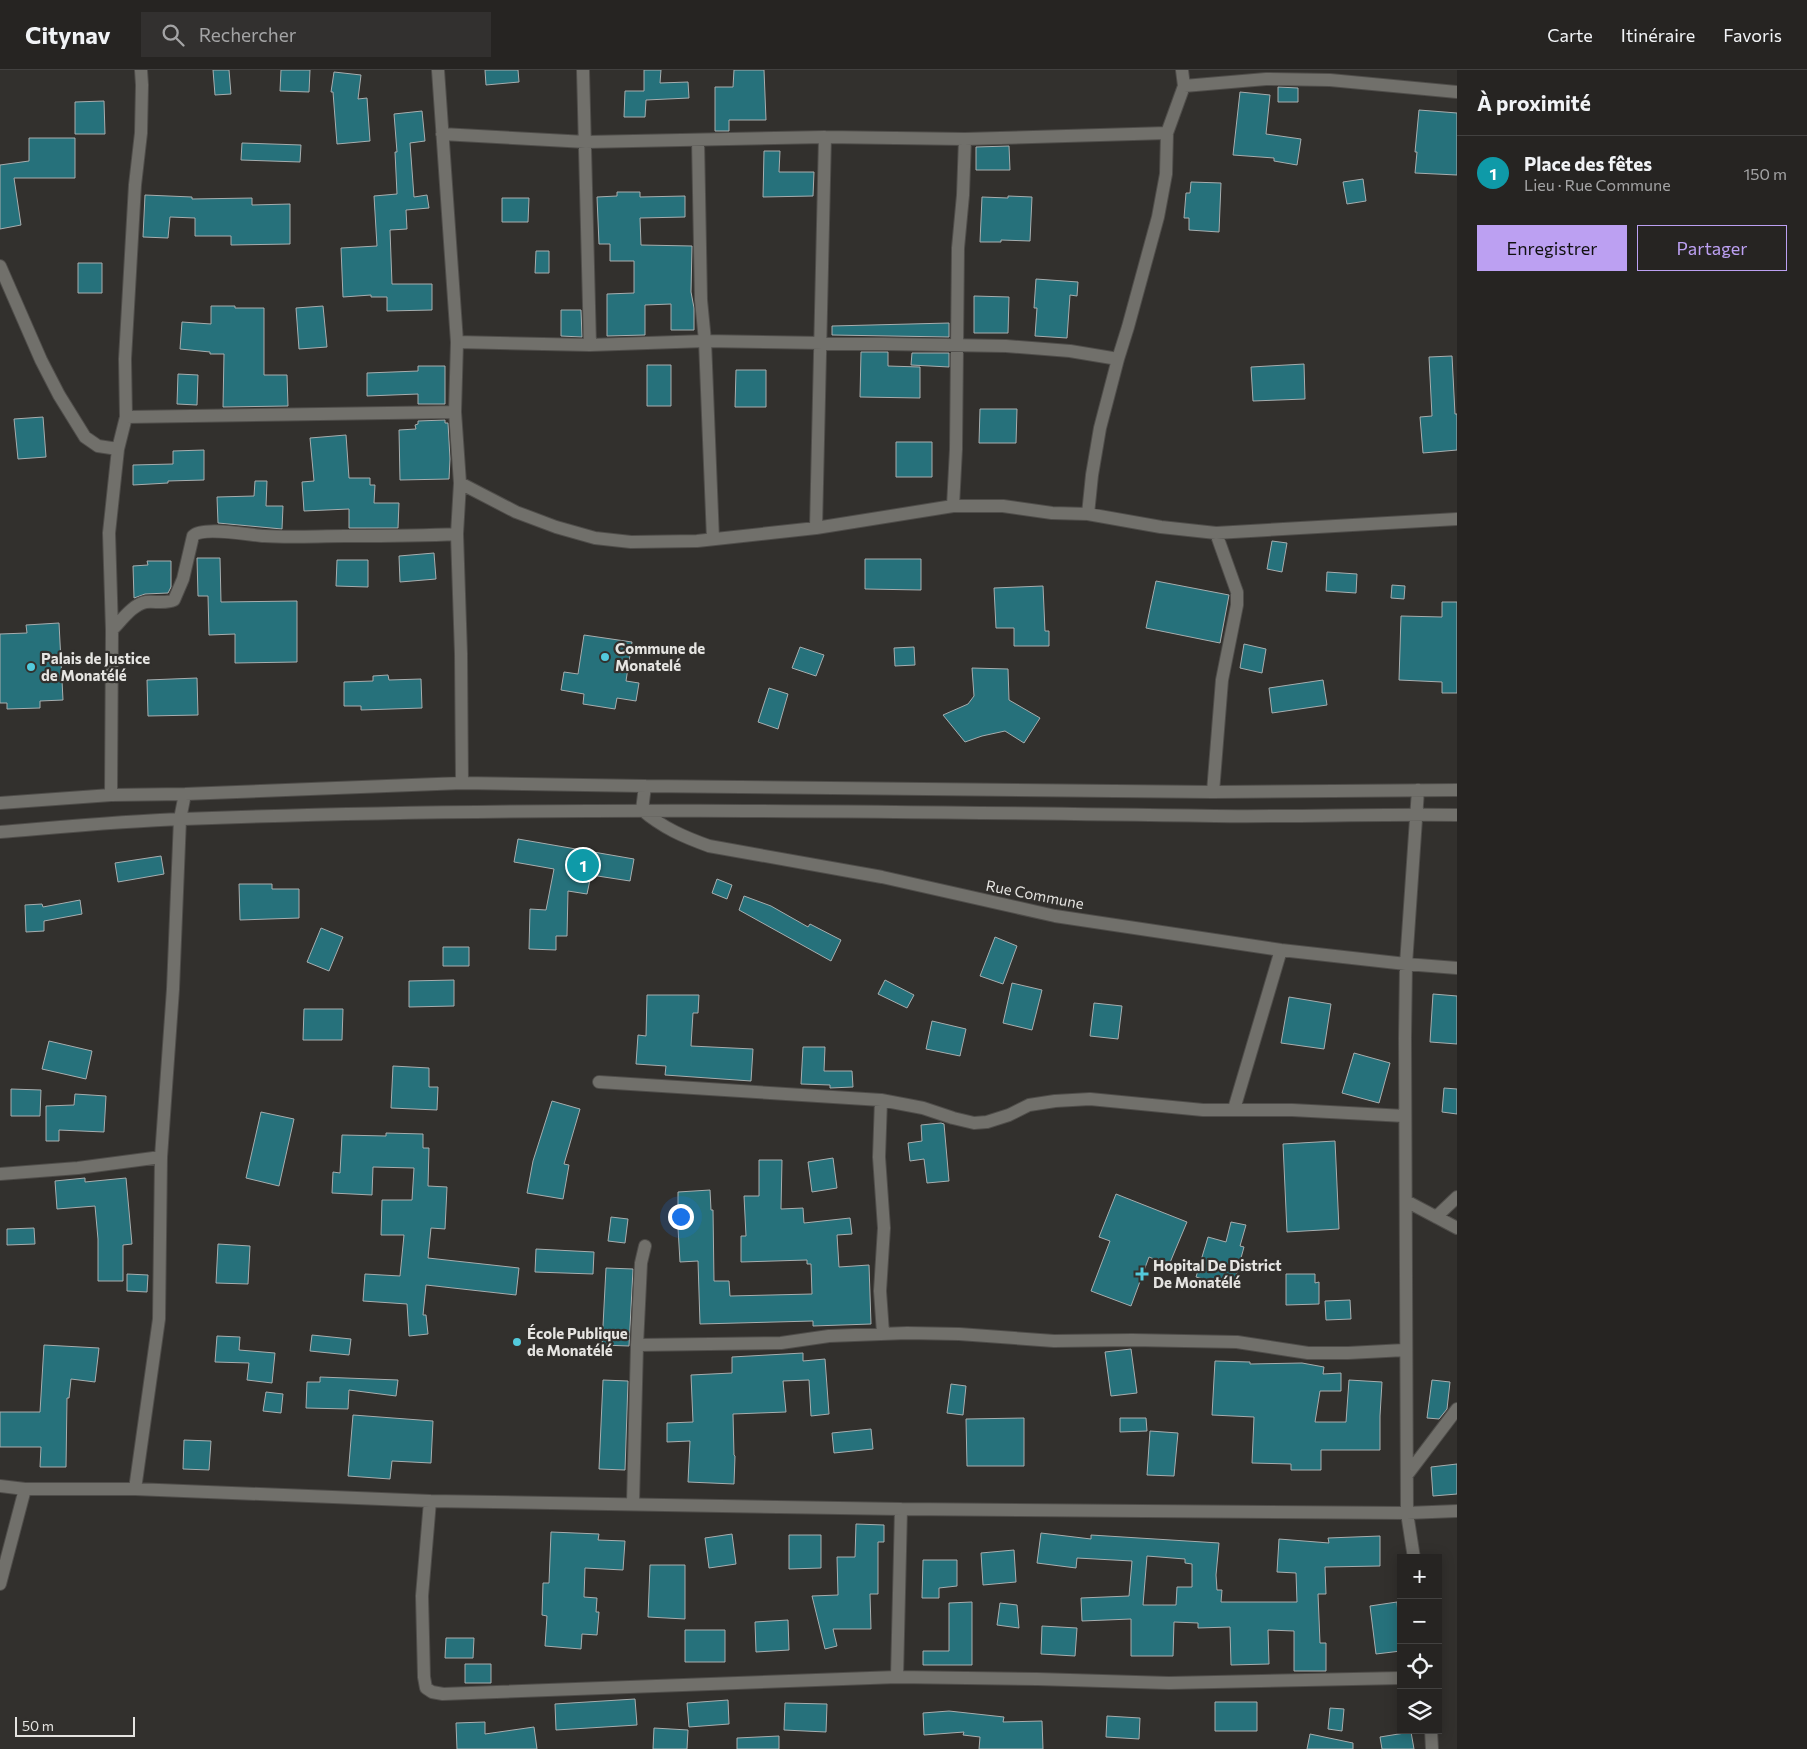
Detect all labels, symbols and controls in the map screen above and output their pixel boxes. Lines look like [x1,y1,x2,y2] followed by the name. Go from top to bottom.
[141,12,491,57] search box
[25,20,111,49] text: Citynav
[159,21,187,49] icon: search
[199,23,296,46] text: Rechercher
[1547,24,1593,46] text: Carte
[1621,24,1695,46] text: Itinéraire
[1723,24,1782,46] text: Favoris
[1477,90,1591,115] text: À proximité
[1524,152,1652,175] text: Place des fêtes
[1489,164,1497,183] text: 1
[1744,164,1787,183] text: 150 m
[1524,175,1671,194] text: Lieu · Rue Commune
[1477,225,1627,271] button: Enregistrer
[1637,225,1787,271] button: Partager
[615,639,705,674] place label: Commune de Monatelé
[41,649,150,684] place label: Palais de Justice de Monatélé
[599,651,611,663] marker: Commune de Monatelé
[25,661,37,673] marker: Palais de Justice de Monatélé
[567,846,599,884] pin: 1
[984,876,1086,912] street label: Rue Commune
[668,1204,694,1230] your location
[1153,1256,1282,1291] place label: Hopital De District De Monatélé
[1135,1267,1149,1281] marker: Hopital De District De Monatélé
[527,1324,628,1359] place label: École Publique de Monatélé
[511,1336,523,1348] marker: École Publique de Monatélé
[1397,1554,1442,1734] map controls
[1397,1554,1442,1599] button: +
[1397,1599,1442,1644] button: −
[1397,1644,1442,1689] button: locate
[1397,1689,1442,1734] button: layers
[15,1714,135,1737] scale bar
[22,1717,54,1734] text: 50 m

